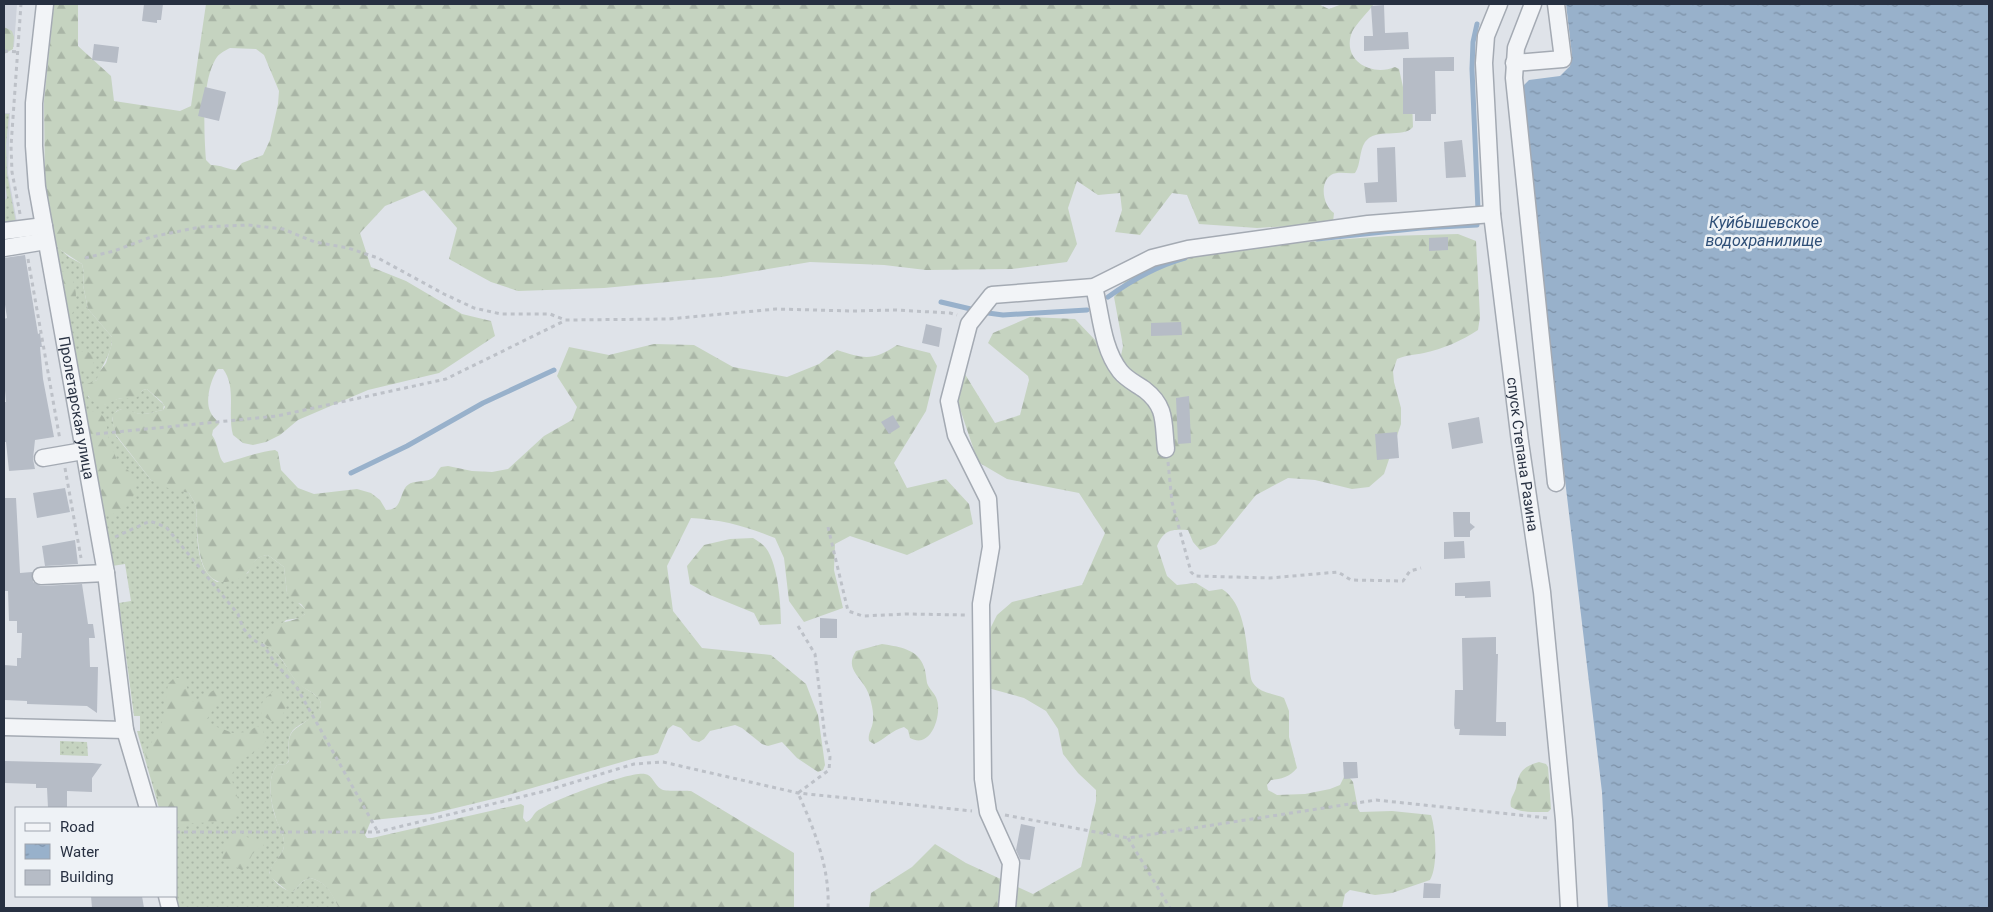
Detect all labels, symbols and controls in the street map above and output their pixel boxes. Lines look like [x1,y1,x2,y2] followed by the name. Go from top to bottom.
[1705,213,1823,250] water label: Куйбышевское водохранилище
[55,335,98,481] street label: Пролетарская улица
[1503,376,1542,533] street label: спуск Степана Разина
[15,807,178,897] legend
[60,818,94,836] text: Road
[60,843,99,861] text: Water
[60,868,114,886] text: Building

